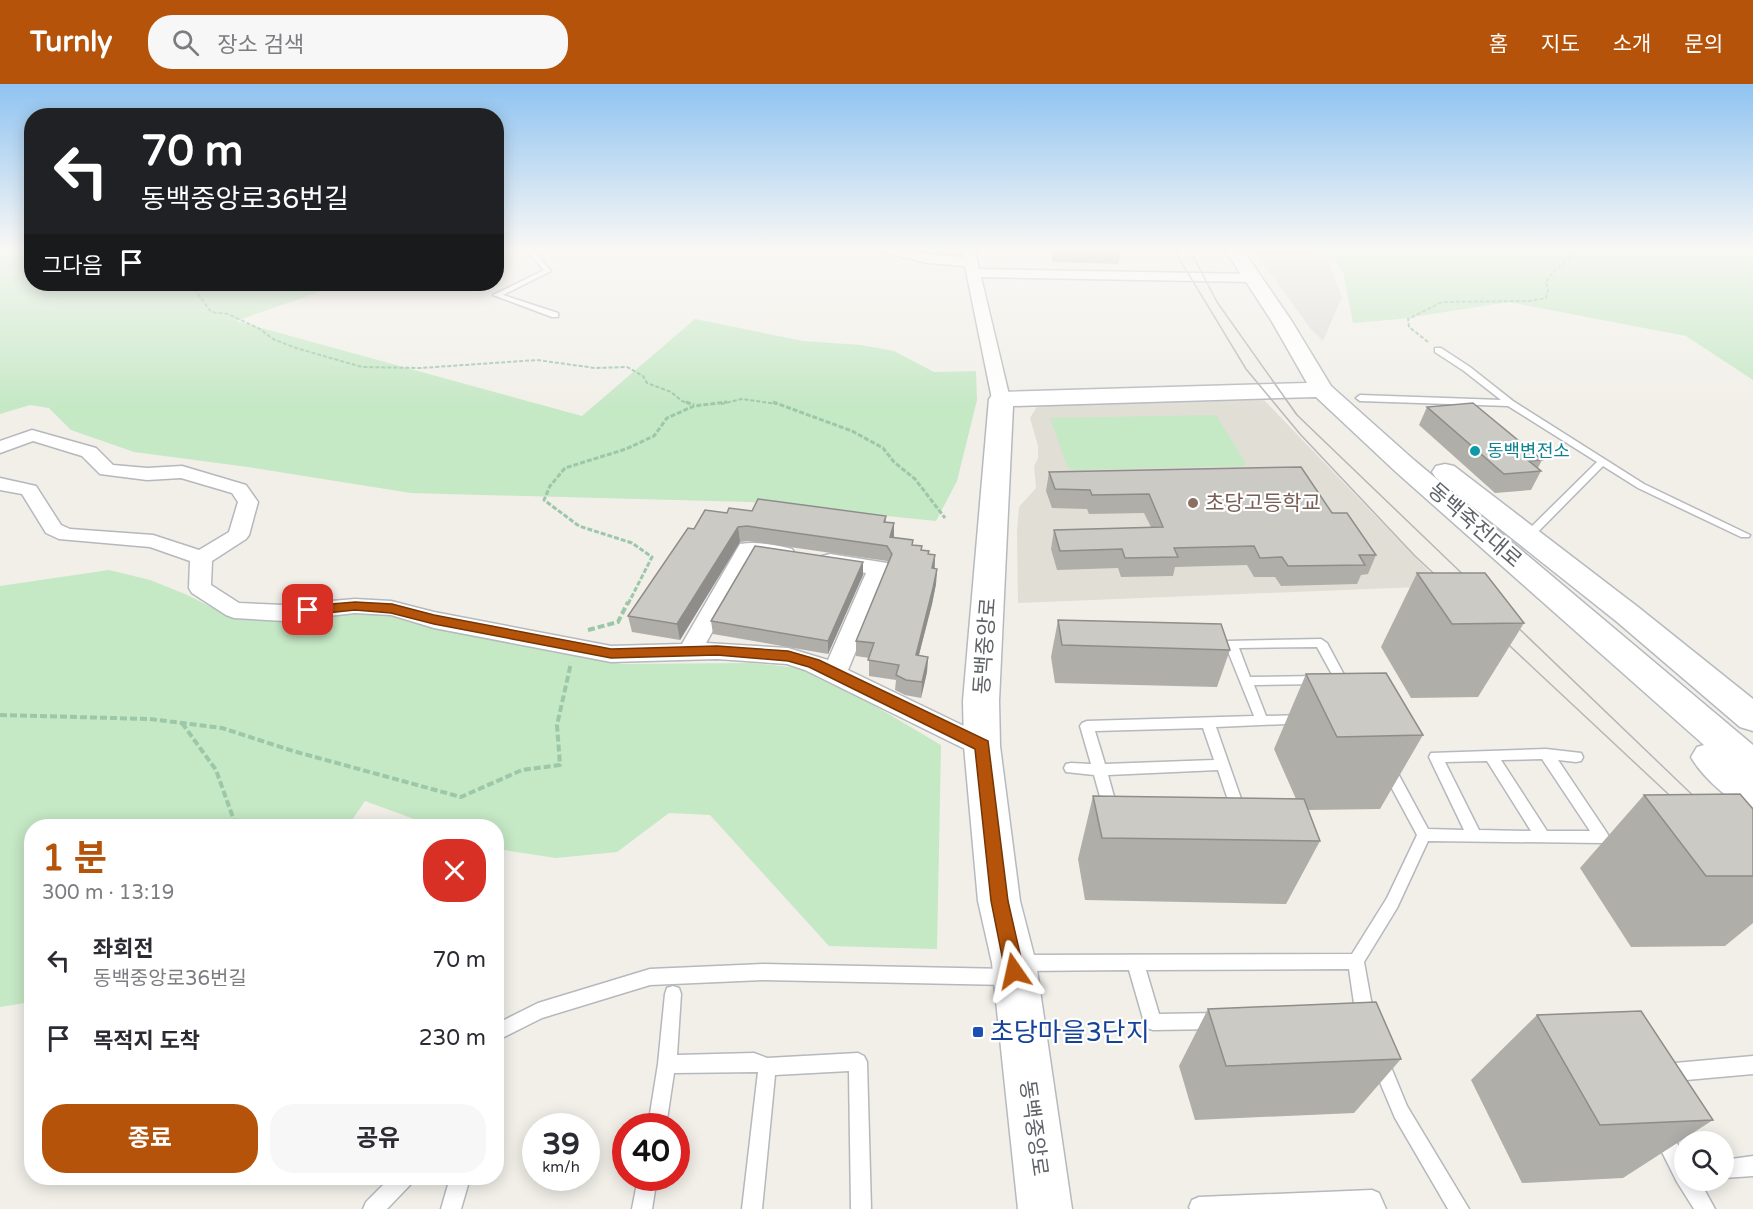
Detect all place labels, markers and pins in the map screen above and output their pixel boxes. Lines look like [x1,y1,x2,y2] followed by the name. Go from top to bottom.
[1487,440,1570,462] place label: 동백변전소
[1468,444,1482,458] marker: 동백변전소
[1205,491,1321,516] place label: 초당고등학교
[1186,496,1200,510] marker: 초당고등학교
[282,584,333,635] pin
[990,1017,1150,1048] place label: 초당마을3단지
[971,1025,985,1039] marker: 초당마을3단지

